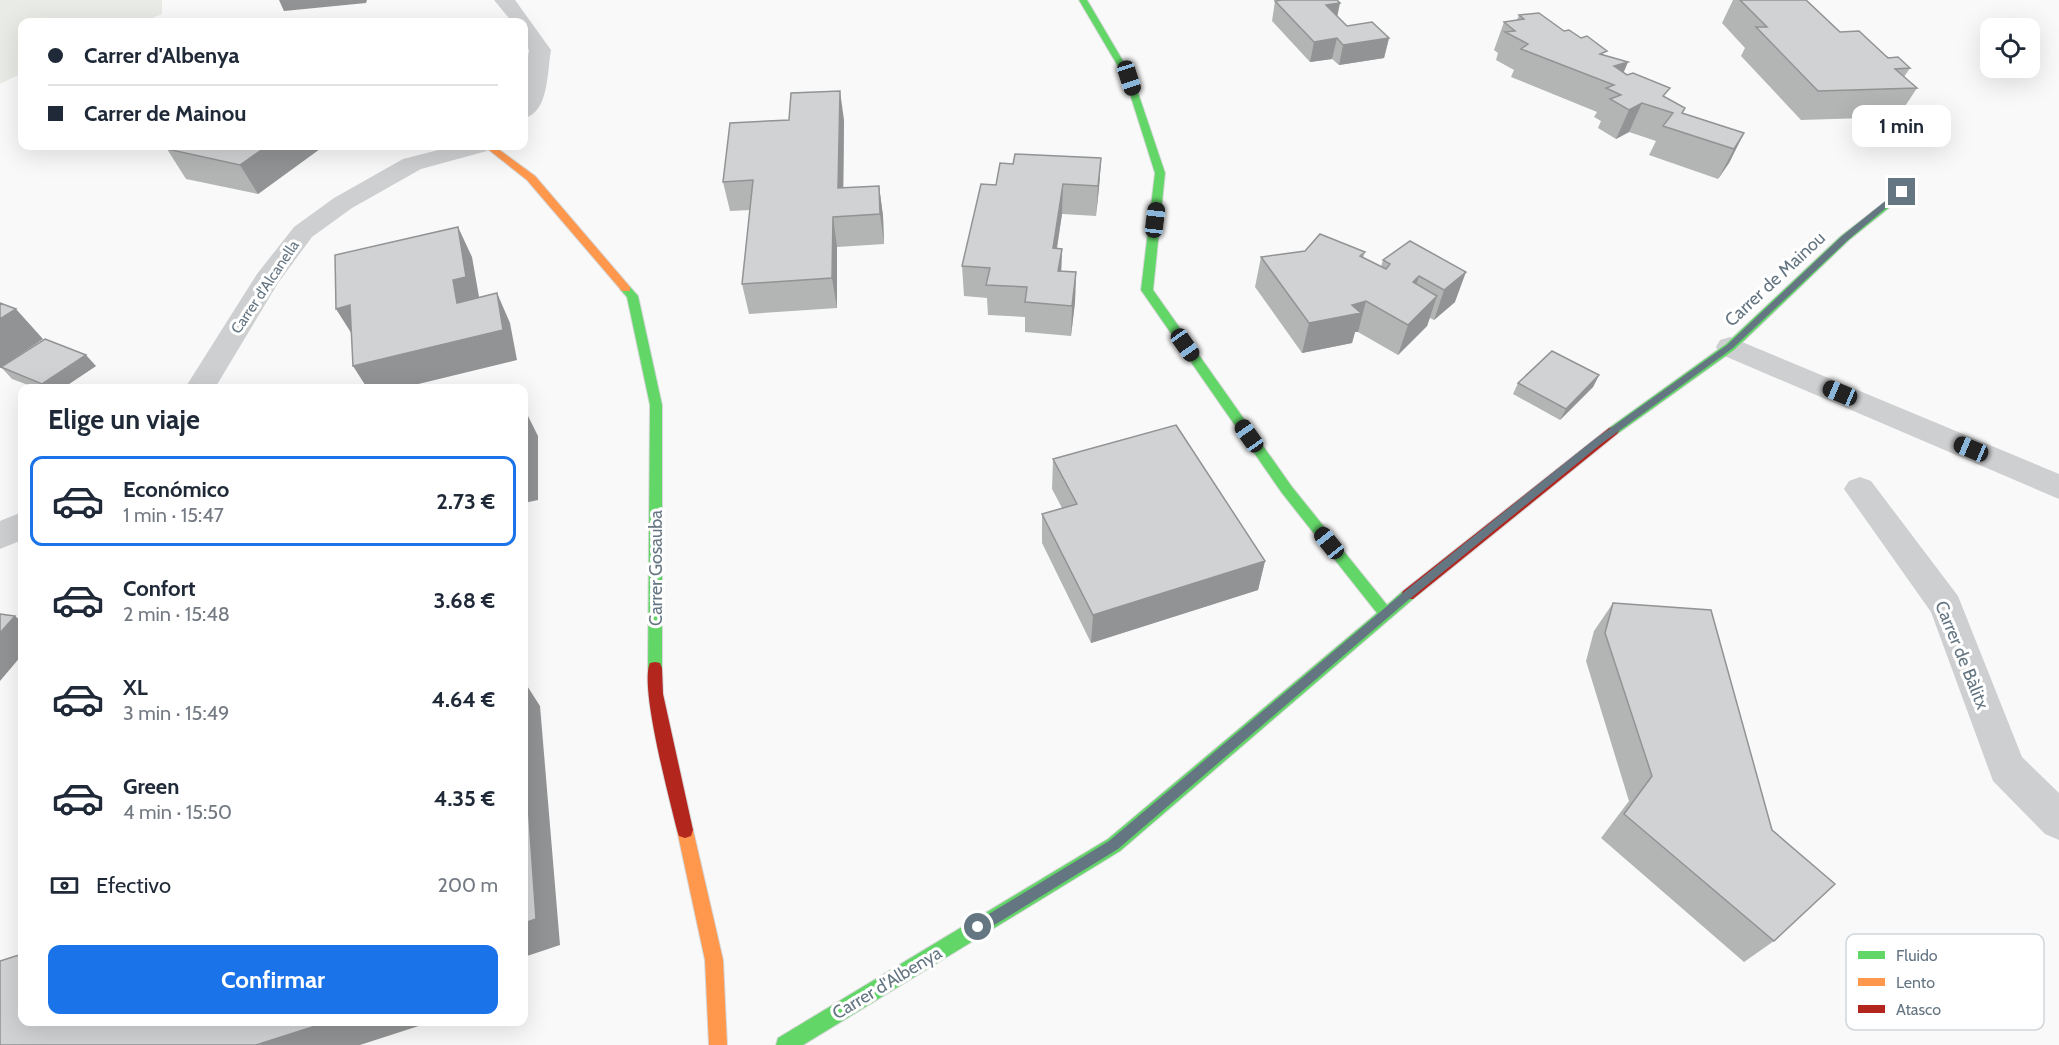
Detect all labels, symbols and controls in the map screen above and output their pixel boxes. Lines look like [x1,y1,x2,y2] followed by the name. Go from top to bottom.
[1980,18,2040,78] map controls
[1980,18,2040,78] button: locate
[84,42,240,69] text: Carrer d'Albenya
[1115,58,1143,98] car
[84,100,246,127] text: Carrer de Mainou
[1852,105,1952,147] callout: 1 min
[1879,114,1924,138] text: 1 min
[1888,178,1915,205] route end
[1144,201,1166,239] car
[1720,227,1830,331] street label: Carrer de Mainou
[227,236,303,337] street label: Carrer d'Alcanella
[1167,325,1203,365] car
[1820,378,1860,408] car
[48,403,200,436] text: Elige un viaje
[1231,416,1267,456] car
[1951,434,1991,464] car
[51,474,105,528] icon: car
[123,476,229,503] text: Económico
[436,488,495,515] text: 2.73 €
[123,503,224,527] text: 1 min · 15:47
[645,510,667,626] street label: Carrer Gosauba
[1311,523,1347,563] car
[51,573,105,627] icon: car
[123,575,196,602] text: Confort
[434,587,495,614] text: 3.68 €
[1930,598,1994,713] street label: Carrer de Bàlitx
[123,602,230,626] text: 2 min · 15:48
[51,672,105,726] icon: car
[123,674,148,701] text: XL
[431,686,495,713] text: 4.64 €
[123,701,229,725] text: 3 min · 15:49
[51,771,105,825] icon: car
[123,773,179,800] text: Green
[434,785,495,812] text: 4.35 €
[123,800,232,824] text: 4 min · 15:50
[48,869,81,902] icon: cash
[96,872,171,899] text: Efectivo
[438,873,498,897] text: 200 m
[964,913,991,940] route start
[1846,934,2044,1030] legend
[828,941,946,1024] street label: Carrer d'Albenya
[48,945,498,1014] button: Confirmar
[1896,946,1938,965] text: Fluido
[1896,973,1935,992] text: Lento
[1896,1000,1941,1019] text: Atasco

